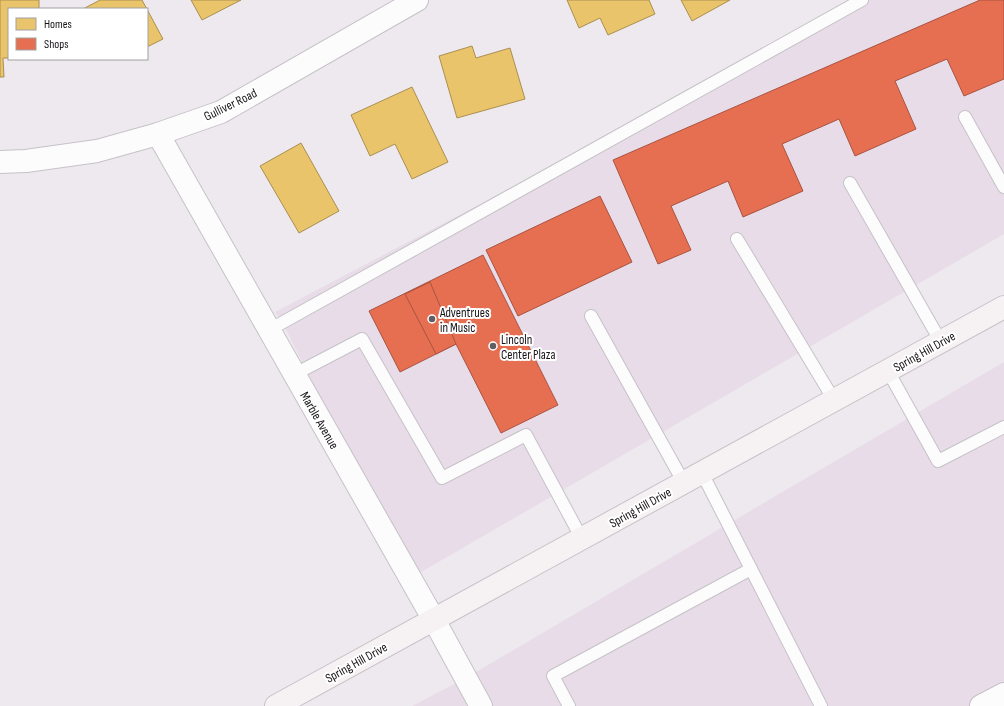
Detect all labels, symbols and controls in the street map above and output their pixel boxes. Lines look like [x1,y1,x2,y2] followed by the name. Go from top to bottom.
[8,8,148,60] legend
[44,17,72,32] text: Homes
[44,37,69,52] text: Shops
[201,85,260,125] street label: Gulliver Road
[439,305,490,336] place label: Adventrues in Music
[427,314,437,324] marker: Adventrues in Music
[891,328,958,375] street label: Spring Hill Drive
[501,332,556,363] place label: Lincoln Center Plaza
[488,341,498,351] marker: Lincoln Center Plaza
[296,389,342,452] street label: Marble Avenue
[607,484,674,531] street label: Spring Hill Drive
[323,639,390,686] street label: Spring Hill Drive

